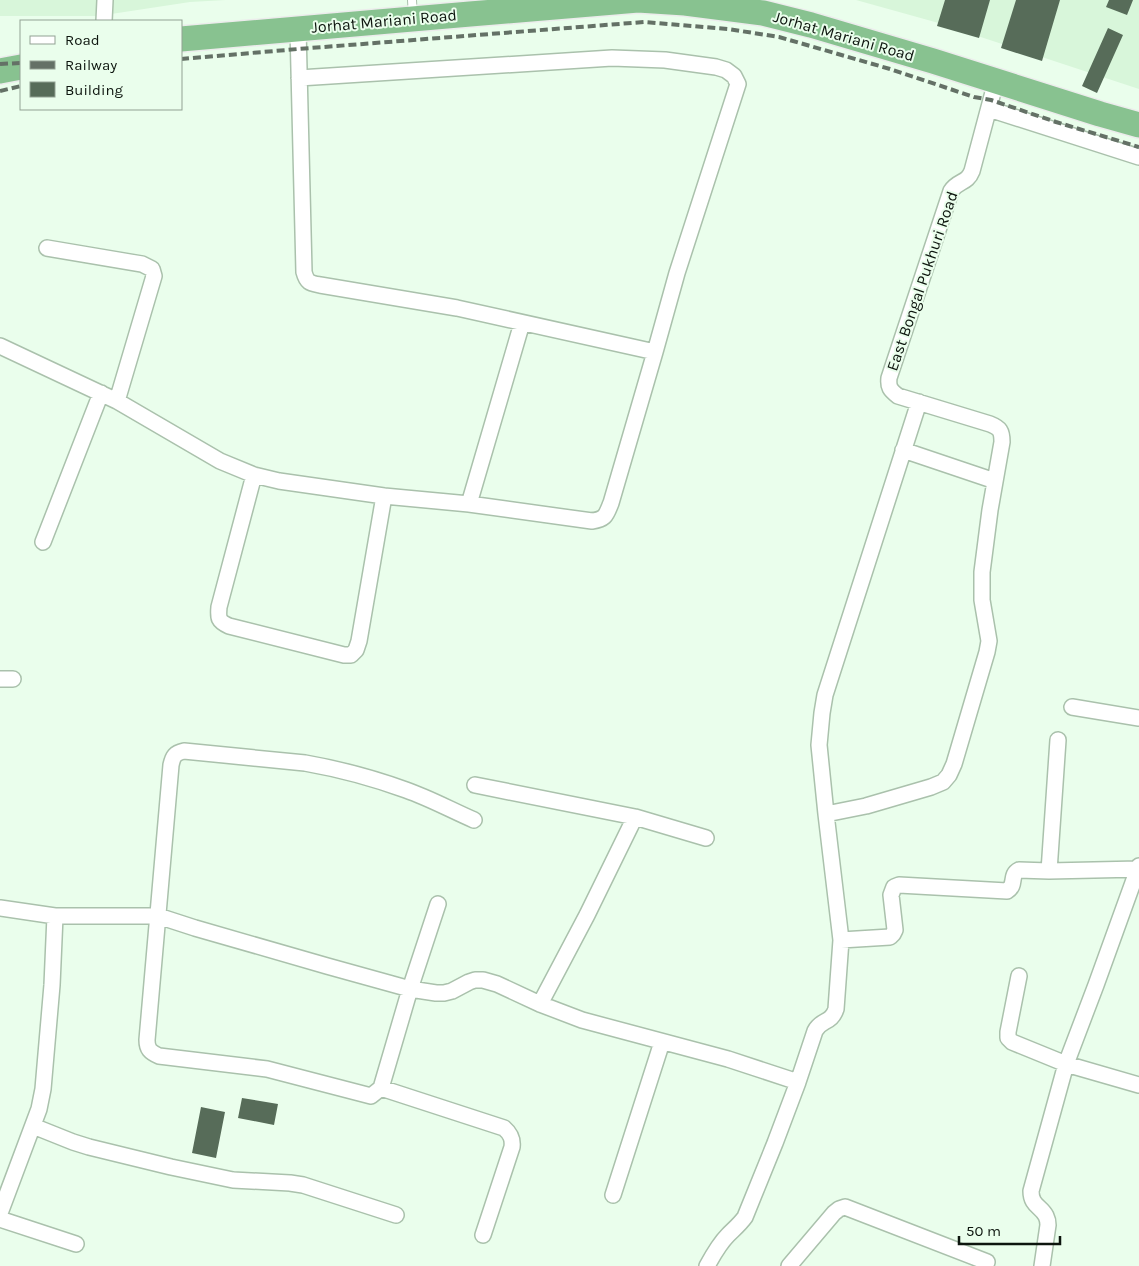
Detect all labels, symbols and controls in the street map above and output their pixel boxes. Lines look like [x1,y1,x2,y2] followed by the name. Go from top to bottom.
[310,5,458,37] street label: Jorhat Mariani Road
[771,7,917,65] street label: Jorhat Mariani Road
[20,20,182,110] legend
[65,31,100,49] text: Road
[65,56,117,74] text: Railway
[65,81,123,99] text: Building
[882,189,962,373] street label: East Bongal Pukhuri Road
[959,1214,1060,1246] scale bar
[966,1222,1001,1240] text: 50 m

